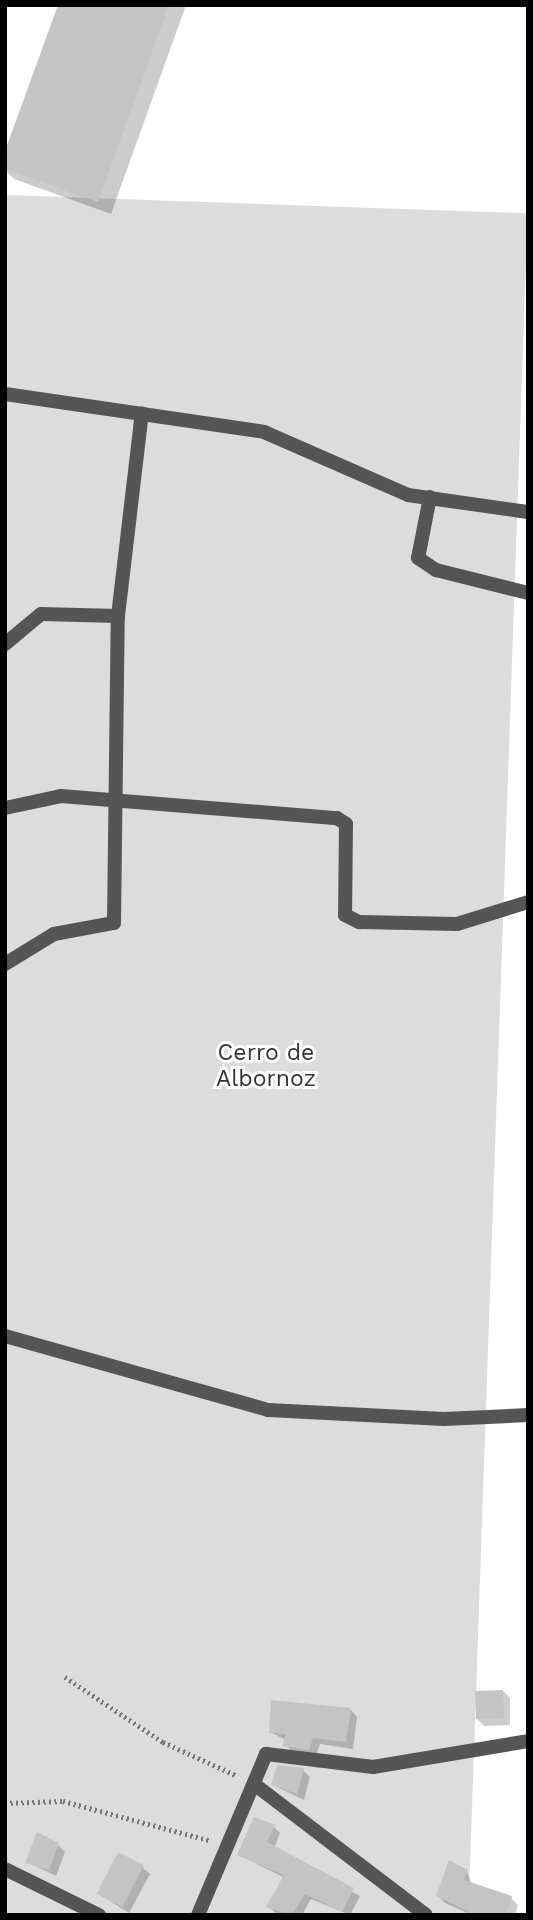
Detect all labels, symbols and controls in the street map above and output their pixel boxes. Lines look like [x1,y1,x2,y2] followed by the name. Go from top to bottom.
[216,1039,316,1093] park label: Cerro de Albornoz

